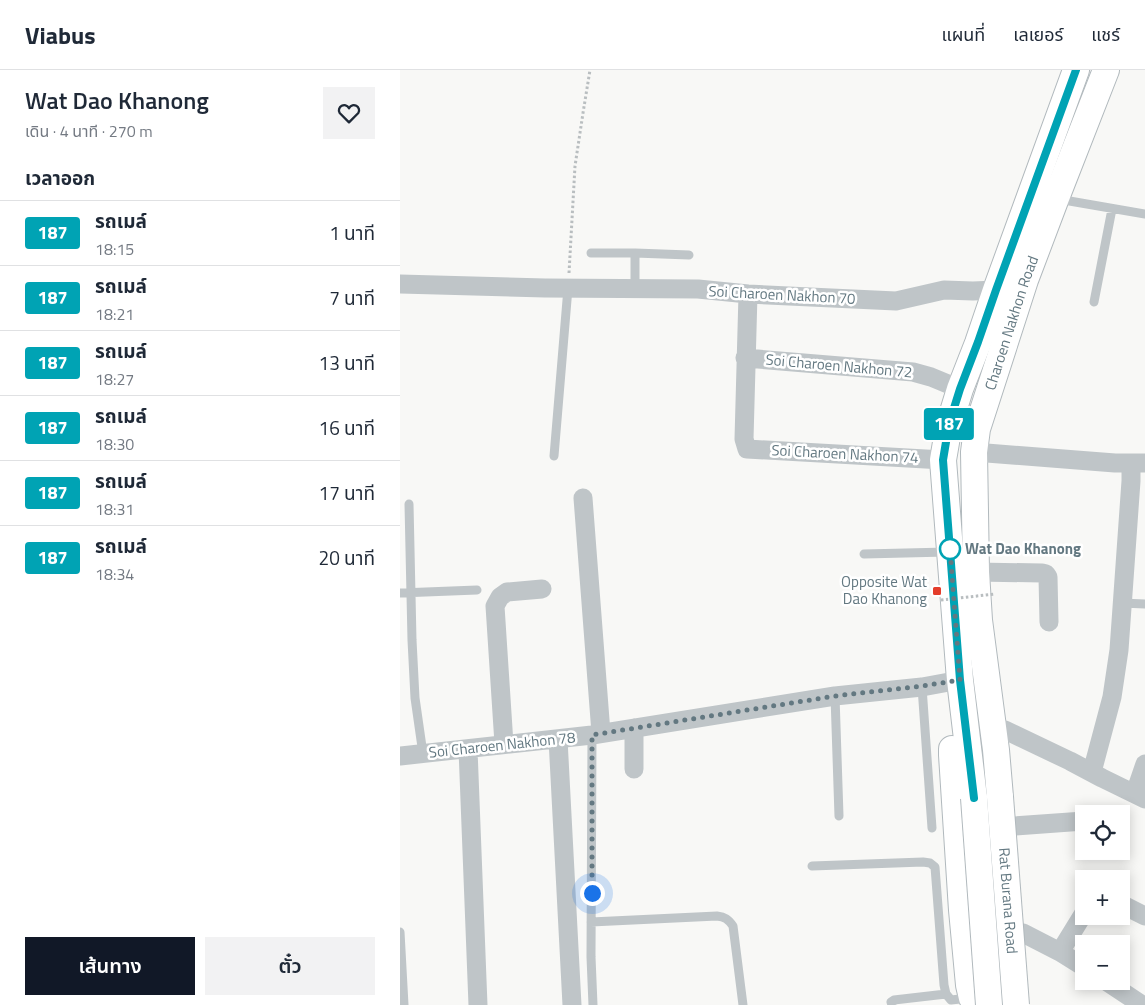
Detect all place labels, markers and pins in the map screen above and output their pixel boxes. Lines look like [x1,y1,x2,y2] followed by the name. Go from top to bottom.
[965,537,1081,560] place label: Wat Dao Khanong
[939,538,961,560] marker: Wat Dao Khanong
[841,570,928,610] place label: Opposite Wat Dao Khanong
[931,585,943,597] marker: Opposite Wat Dao Khanong

